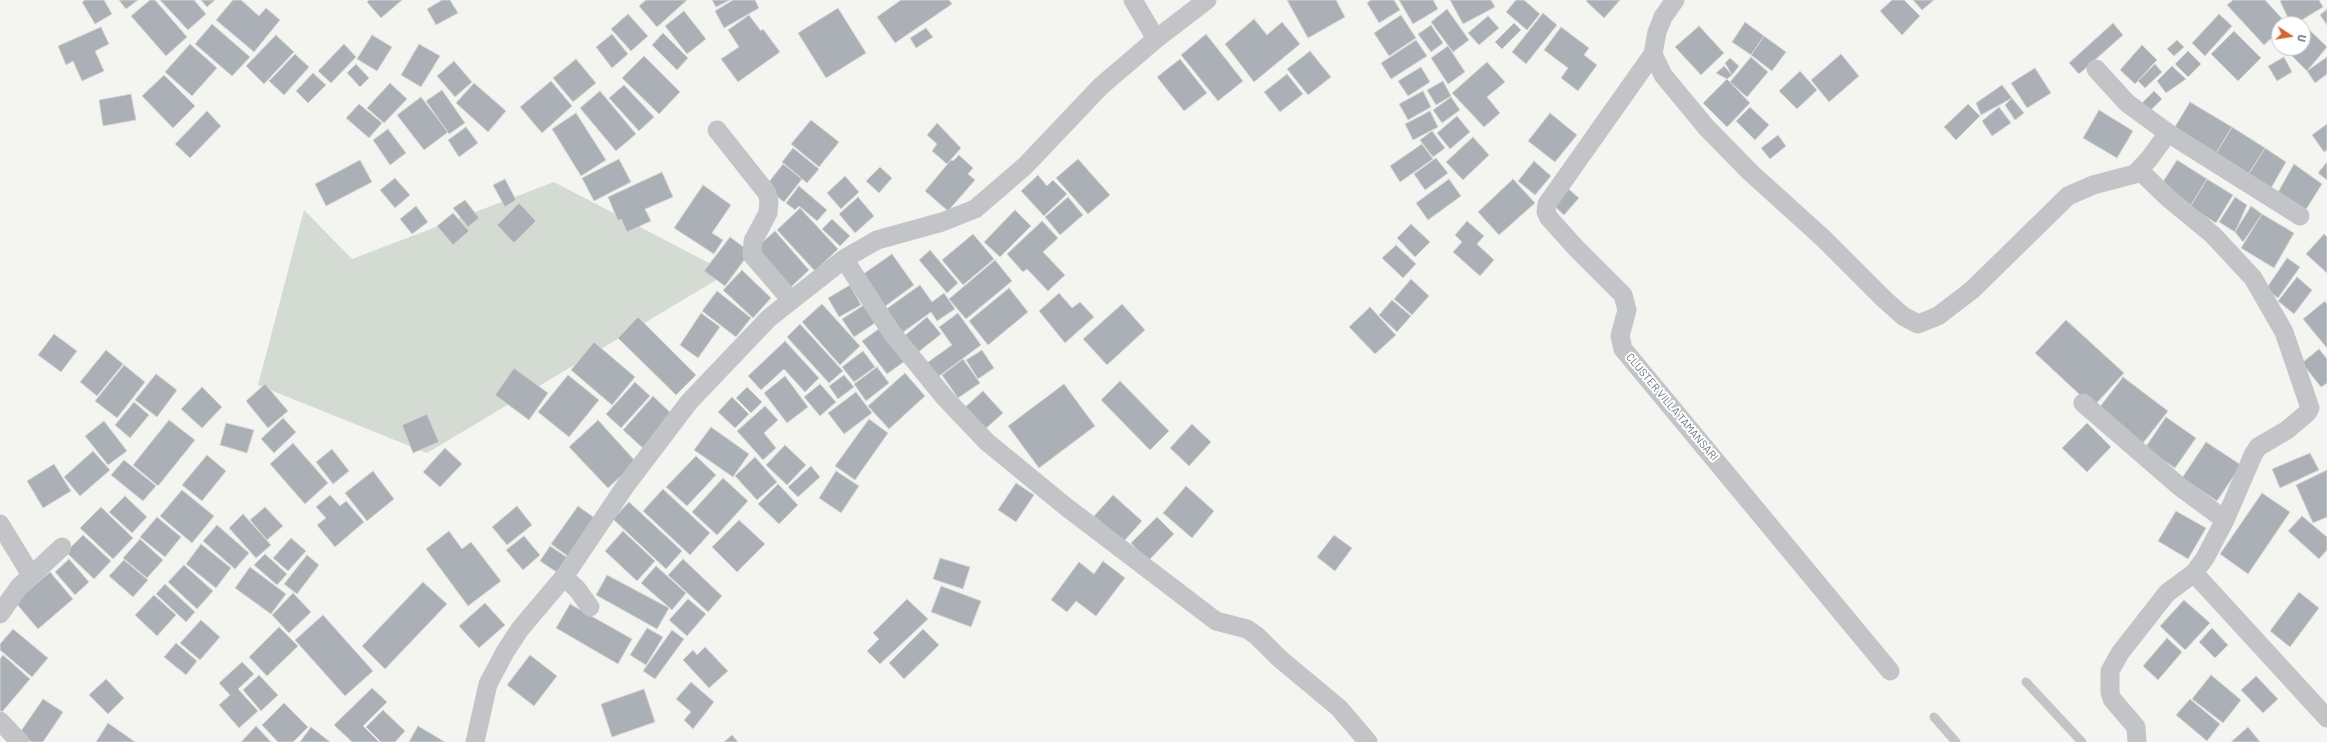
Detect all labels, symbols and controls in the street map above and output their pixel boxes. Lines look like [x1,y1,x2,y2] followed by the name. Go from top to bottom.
[2271,16,2311,56] north arrow
[2295,34,2309,43] text: U
[1623,351,1721,463] street label: CLUSTER VILLA TAMANSARI

